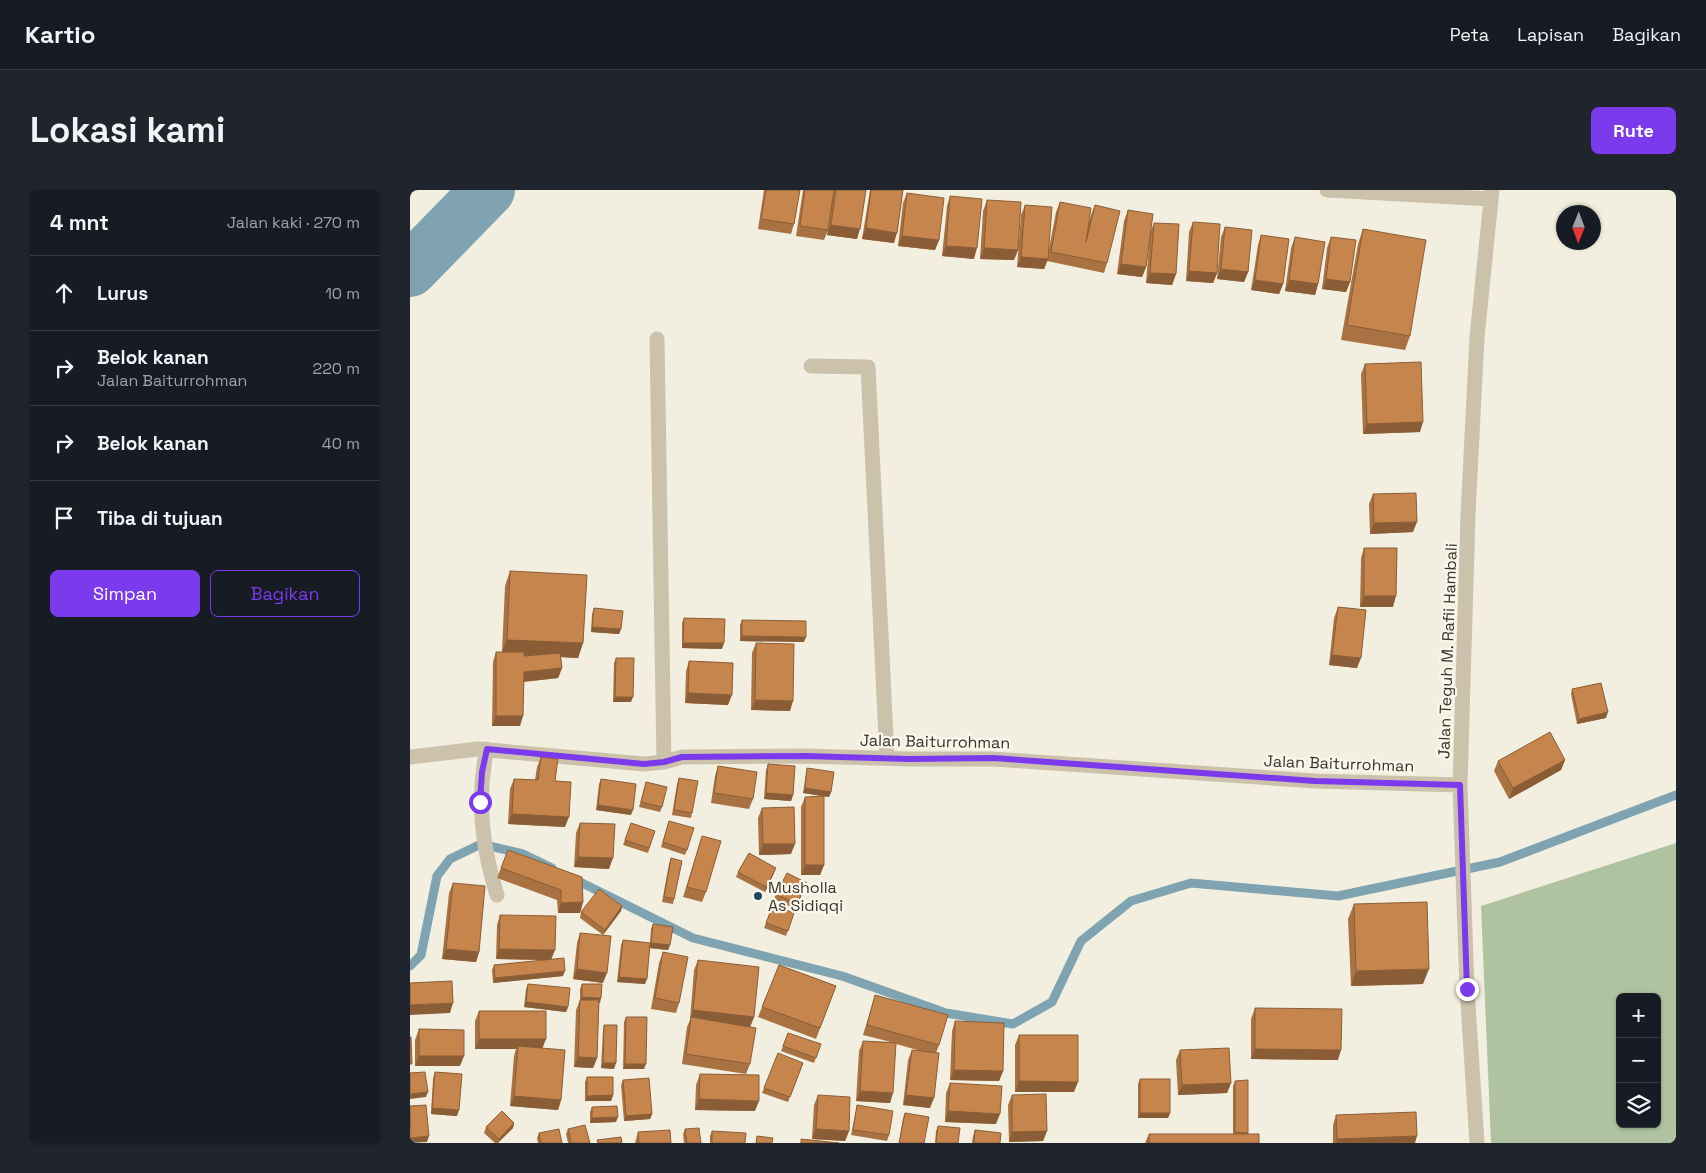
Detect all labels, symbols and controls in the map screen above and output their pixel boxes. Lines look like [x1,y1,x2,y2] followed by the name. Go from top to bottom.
[25,19,95,50] text: Kartio
[1450,23,1489,46] text: Peta
[1517,23,1584,46] text: Lapisan
[1612,23,1681,46] text: Bagikan
[1591,107,1676,154] button: Rute
[30,108,225,152] text: Lokasi kami
[1556,205,1601,250] north arrow
[50,209,109,236] text: 4 mnt
[227,212,360,233] text: Jalan kaki · 270 m
[50,279,78,307] icon: ahead
[97,281,148,306] text: Lurus
[325,283,360,304] text: 10 m
[97,345,209,370] text: Belok kanan
[50,354,78,382] icon: right
[313,358,360,379] text: 220 m
[97,370,247,391] text: Jalan Baiturrohman
[50,429,78,457] icon: right
[97,431,209,456] text: Belok kanan
[322,433,360,454] text: 40 m
[50,504,78,532] icon: arrive
[97,506,223,531] text: Tiba di tujuan
[1433,543,1462,759] street label: Jalan Teguh M. Rafii Hambali
[50,570,200,617] button: Simpan
[210,570,360,617] button: Bagikan
[860,730,1010,753] street label: Jalan Baiturrohman
[1263,750,1415,777] street label: Jalan Baiturrohman
[469,791,492,814] route start
[768,877,843,916] place label: Musholla As Sidiqqi
[752,890,764,902] marker: Musholla As Sidiqqi
[1456,978,1479,1001] route end
[1616,993,1661,1128] map controls
[1616,993,1661,1038] button: +
[1616,1038,1661,1083] button: −
[1616,1083,1661,1128] button: layers

